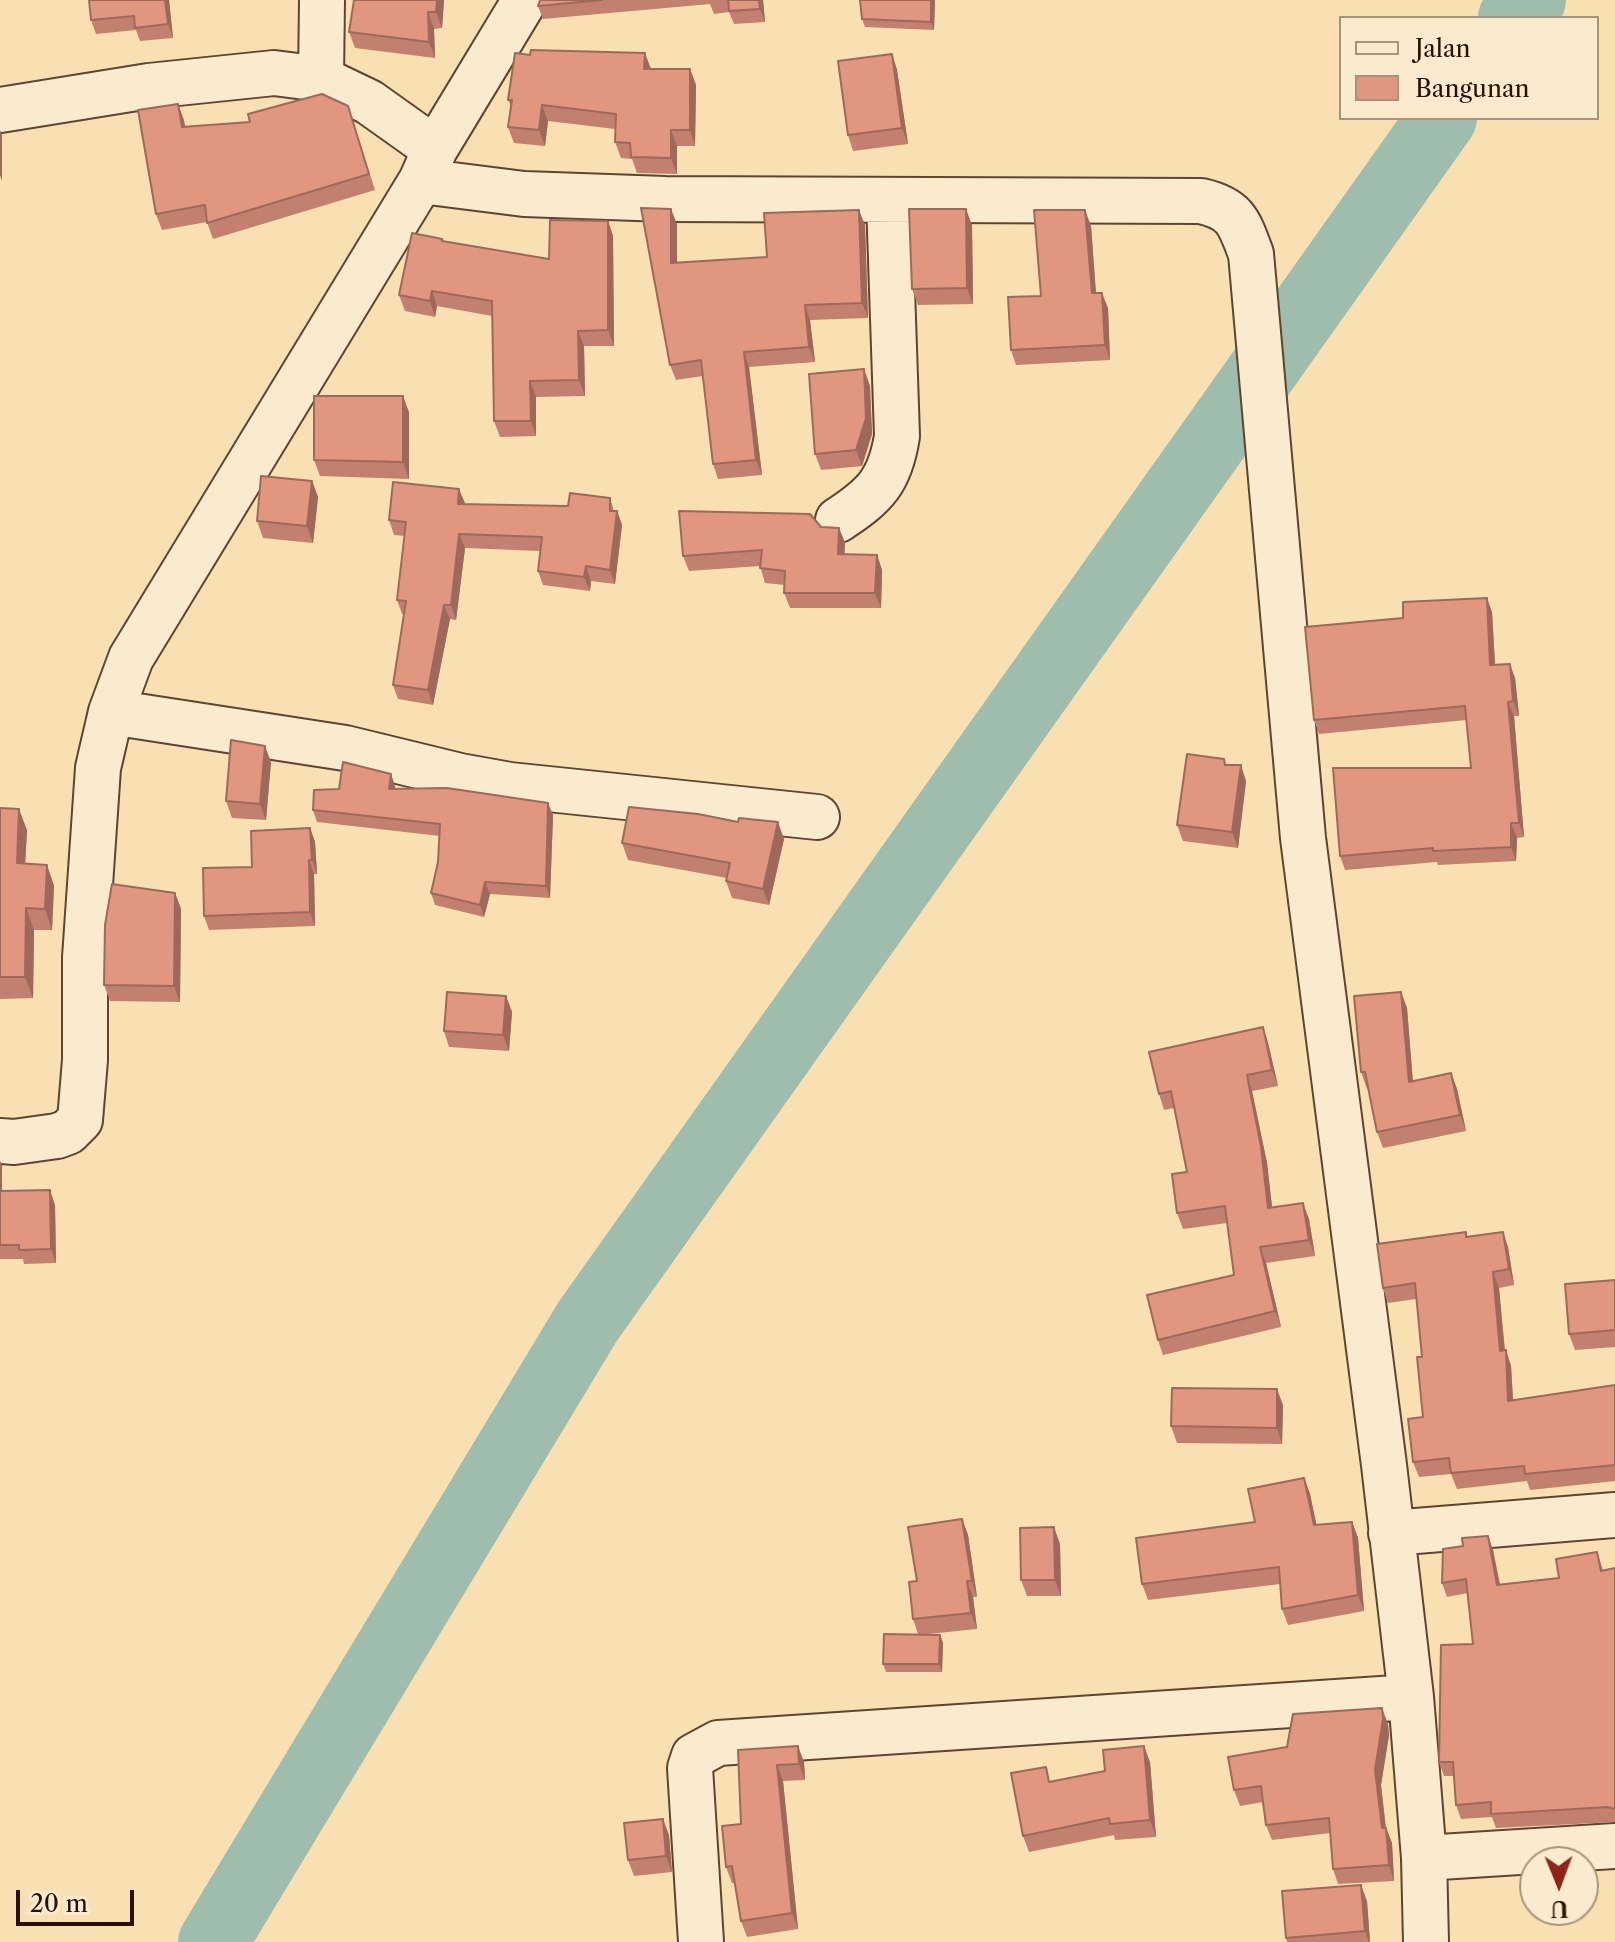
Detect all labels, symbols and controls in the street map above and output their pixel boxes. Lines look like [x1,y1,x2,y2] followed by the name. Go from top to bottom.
[1339,16,1599,120] legend
[1415,34,1471,63] text: Jalan
[1415,74,1530,103] text: Bangunan
[1519,1846,1599,1926] north arrow
[20,1874,138,1924] scale bar
[30,1889,88,1918] text: 20 m
[1550,1895,1569,1922] text: U

